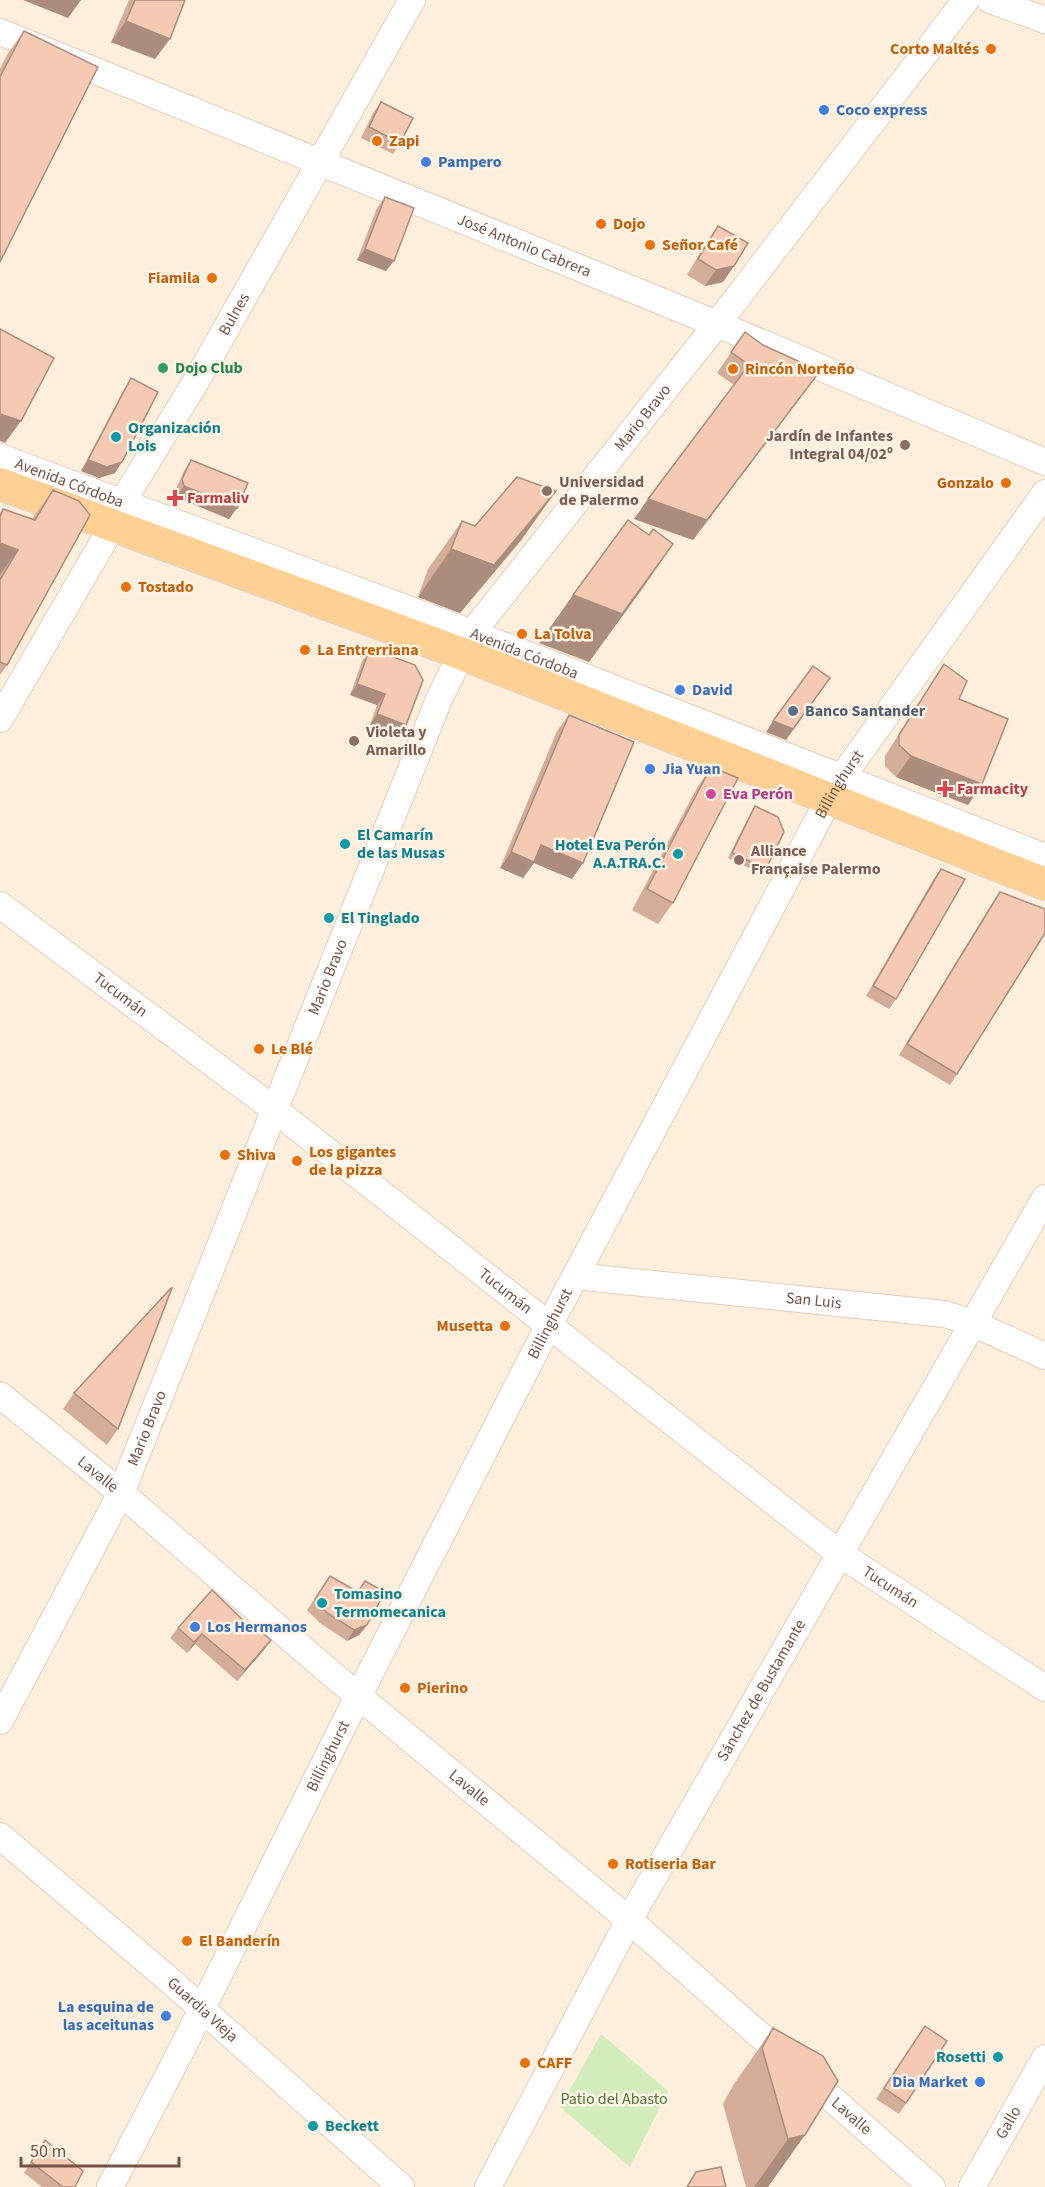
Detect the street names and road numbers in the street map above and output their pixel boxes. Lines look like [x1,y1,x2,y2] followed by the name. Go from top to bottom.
[454,208,594,283] street label: José Antonio Cabrera
[213,289,255,339] street label: Bulnes
[609,380,676,456] street label: Mario Bravo
[12,453,127,513] street label: Avenida Córdoba
[467,622,582,685] street label: Avenida Córdoba
[810,745,869,823] street label: Billinghurst
[303,936,353,1018] street label: Mario Bravo
[89,967,152,1022] street label: Tucumán
[474,1263,537,1319] street label: Tucumán
[522,1284,578,1363] street label: Billinghurst
[785,1287,843,1314] street label: San Luis
[122,1387,172,1469] street label: Mario Bravo
[73,1451,123,1498] street label: Lavalle
[858,1561,923,1613] street label: Tucumán
[712,1615,811,1765] street label: Sánchez de Bustamante
[301,1716,355,1795] street label: Billinghurst
[444,1764,495,1811] street label: Lavalle
[163,1972,243,2047] street label: Guardia Vieja
[827,2092,877,2140] street label: Lavalle
[990,2102,1027,2143] street label: Gallo

